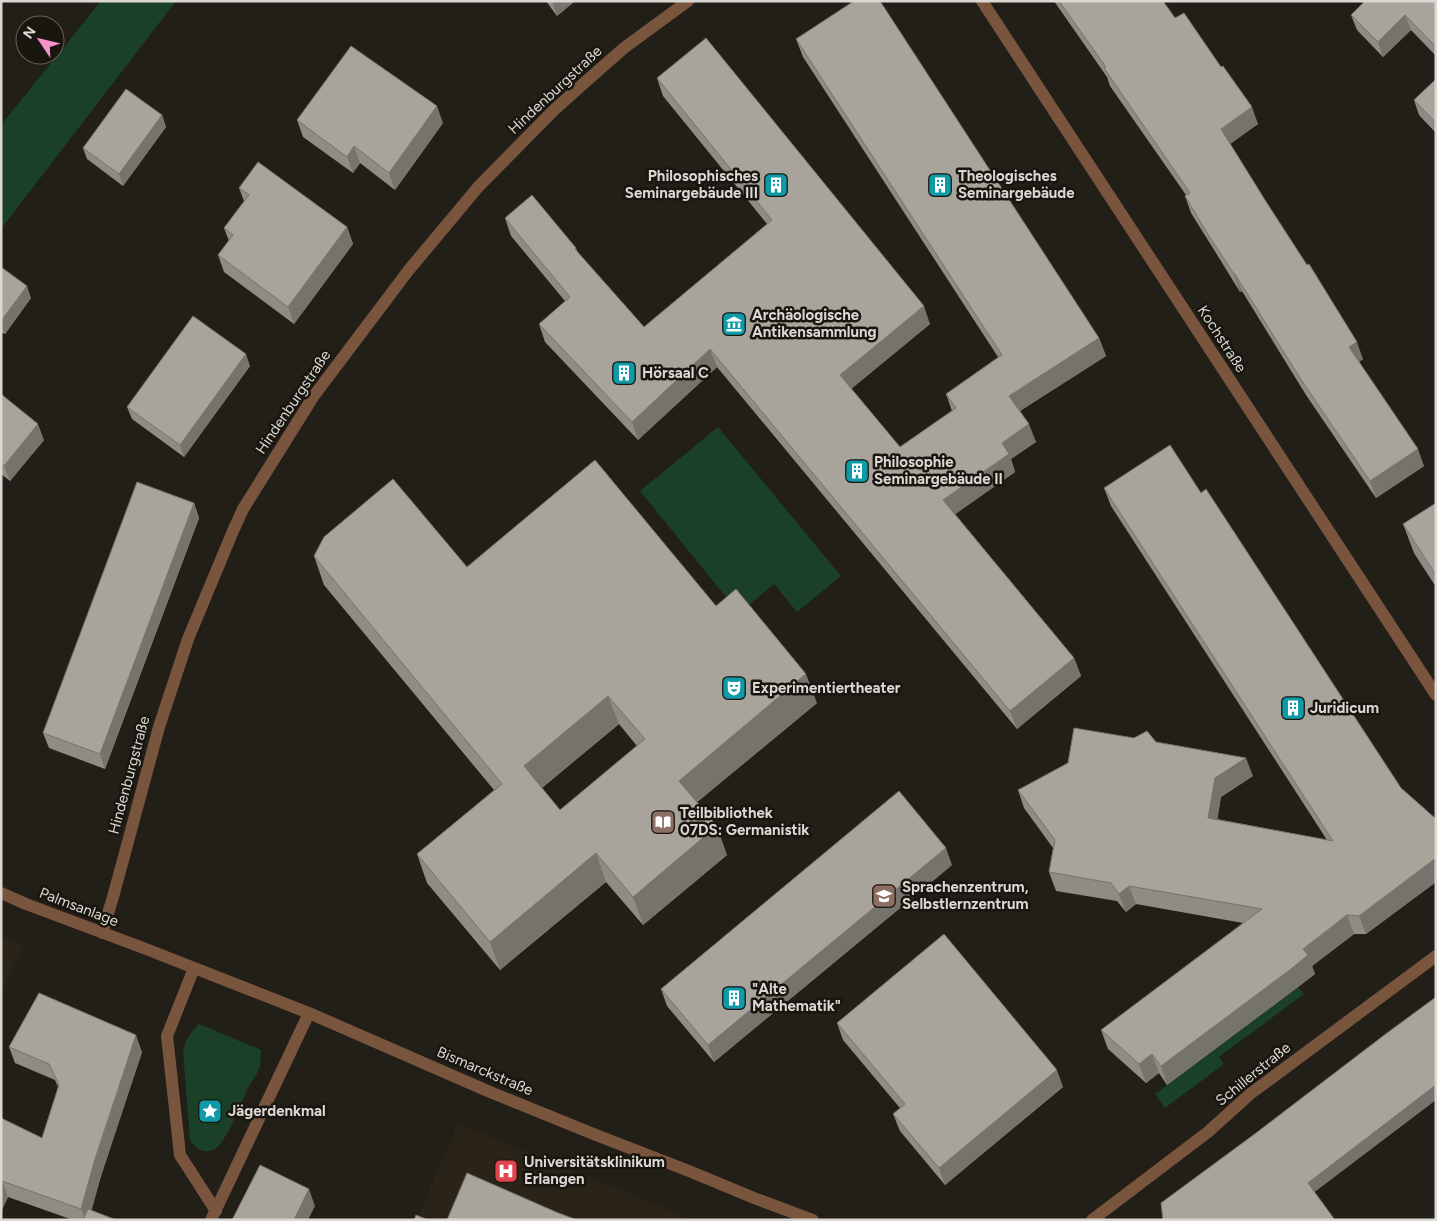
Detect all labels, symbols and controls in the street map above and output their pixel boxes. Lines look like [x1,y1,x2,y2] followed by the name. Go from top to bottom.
[15,15,65,65] north arrow
[20,24,40,42] text: N
[504,42,606,138] street label: Hindenburgstraße
[625,167,758,202] place label: Philosophisches Seminargebäude III
[958,167,1075,202] place label: Theologisches Seminargebäude
[763,172,789,198] building icon: Philosophisches Seminargebäude III
[927,172,953,198] building icon: Theologisches Seminargebäude
[1194,302,1250,376] street label: Kochstraße
[752,306,877,341] place label: Archäologische Antikensammlung
[721,311,747,337] museum icon: Archäologische Antikensammlung
[252,347,334,457] street label: Hindenburgstraße
[611,360,637,386] building icon: Hörsaal C
[642,364,709,382] place label: Hörsaal C
[874,453,1003,488] place label: Philosophie Seminargebäude II
[844,458,870,484] building icon: Philosophie Seminargebäude II
[721,675,747,701] theatre icon: Experimentiertheater
[752,679,901,697] place label: Experimentiertheater
[1280,695,1306,721] building icon: Juridicum
[1310,699,1379,717] place label: Juridicum
[105,714,153,836] street label: Hindenburgstraße
[680,804,809,839] place label: Teilbibliothek 07DS: Germanistik
[650,809,676,835] library icon: Teilbibliothek 07DS: Germanistik
[902,878,1029,913] place label: Sprachenzentrum, Selbstlernzentrum
[871,883,897,909] school or university icon: Sprachenzentrum, Selbstlernzentrum
[37,884,121,930] street label: Palmsanlage
[752,980,841,1015] place label: "Alte Mathematik"
[721,985,747,1011] building icon: "Alte Mathematik"
[1212,1038,1294,1110] street label: Schillerstraße
[434,1043,536,1099] street label: Bismarckstraße
[197,1098,223,1124] place icon: Jägerdenkmal
[228,1102,326,1120] place label: Jägerdenkmal
[524,1153,665,1188] place label: Universitätsklinikum Erlangen
[493,1158,519,1184] hospital icon: Universitätsklinikum Erlangen

